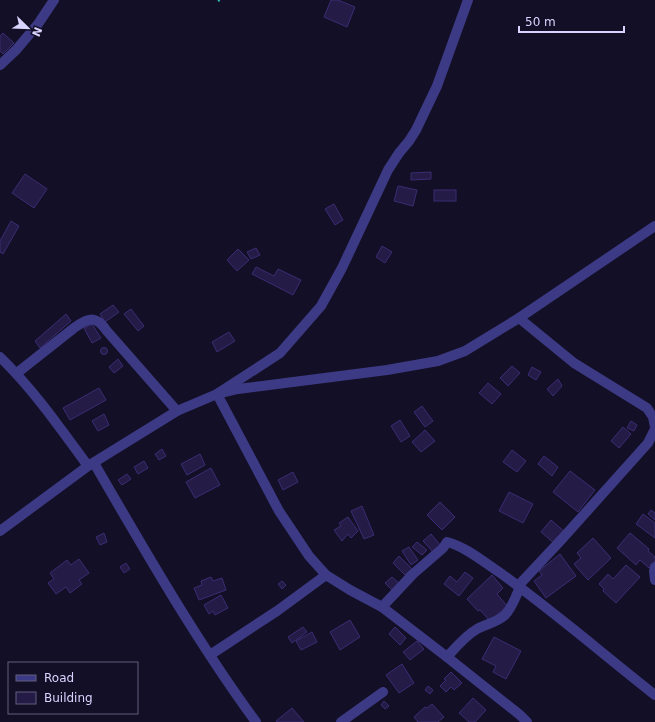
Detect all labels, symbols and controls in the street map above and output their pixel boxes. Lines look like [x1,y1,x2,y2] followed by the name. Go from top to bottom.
[8,8,48,48] north arrow
[519,8,624,34] scale bar
[525,15,556,29] text: 50 m
[29,25,45,38] text: N
[8,662,138,714] legend
[44,671,74,685] text: Road
[44,691,93,705] text: Building

